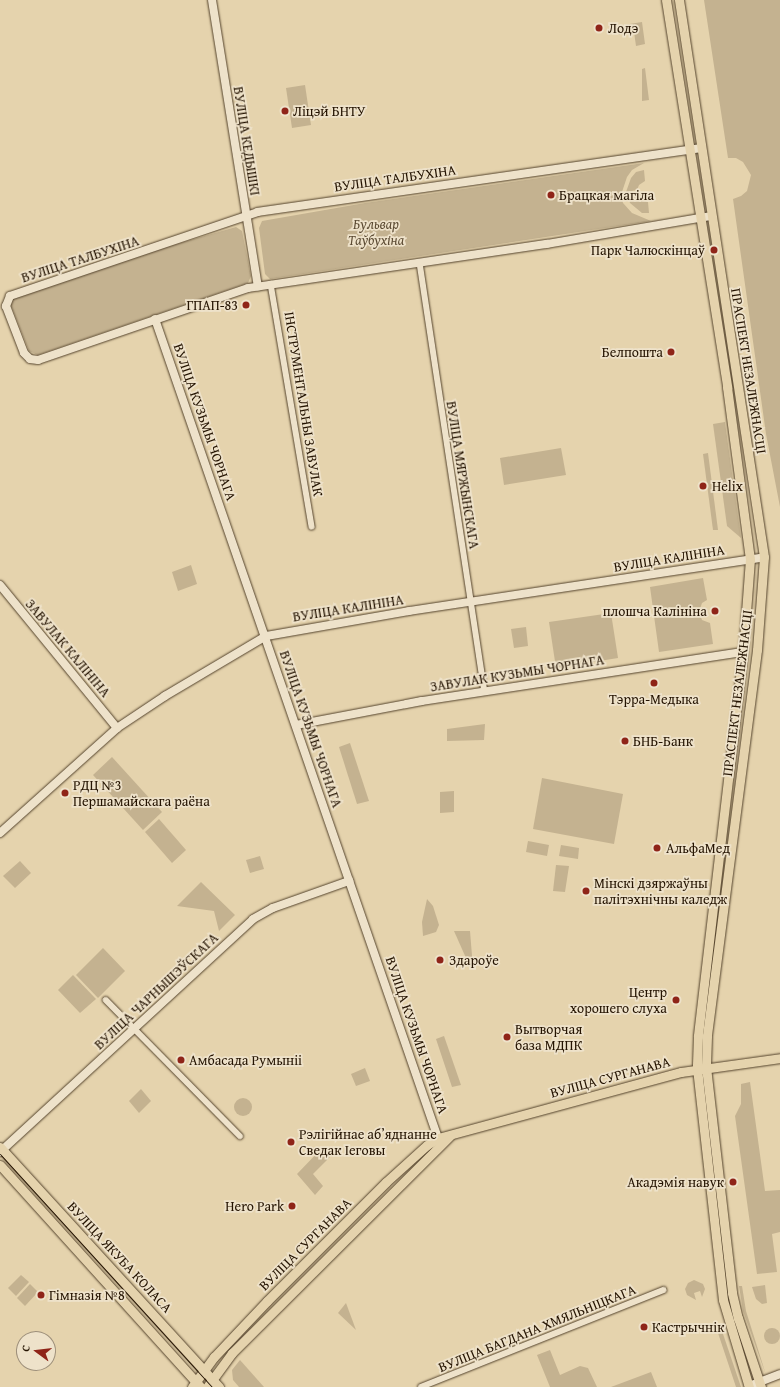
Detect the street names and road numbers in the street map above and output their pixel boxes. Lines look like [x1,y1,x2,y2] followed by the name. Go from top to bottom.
[230,85,264,197] street label: ВУЛІЦА КЕДЫШКІ
[333,161,457,195] street label: ВУЛІЦА ТАЛБУХІНА
[19,232,141,286] street label: ВУЛІЦА ТАЛБУХІНА
[728,287,770,455] street label: ПРАСПЕКТ НЕЗАЛЕЖНАСЦІ
[281,310,327,498] street label: ІНСТРУМЕНТАЛЬНЫ ЗАВУЛАК
[170,341,240,503] street label: ВУЛІЦА КУЗЬМЫ ЧОРНАГА
[443,400,483,550] street label: ВУЛІЦА МЯРЖЫНСКАГА
[612,541,726,575] street label: ВУЛІЦА КАЛІНІНА
[291,591,405,625] street label: ВУЛІЦА КАЛІНІНА
[22,596,114,700] street label: ЗАВУЛАК КАЛІНІНА
[718,609,756,777] street label: ПРАСПЕКТ НЕЗАЛЕЖНАСЦІ
[276,648,346,810] street label: ВУЛІЦА КУЗЬМЫ ЧОРНАГА
[429,651,605,695] street label: ЗАВУЛАК КУЗЬМЫ ЧОРНАГА
[91,929,221,1053] street label: ВУЛІЦА ЧАРНЫШЭЎСКАГА
[382,954,452,1116] street label: ВУЛІЦА КУЗЬМЫ ЧОРНАГА
[548,1053,672,1101] street label: ВУЛІЦА СУРГАНАВА
[255,1194,355,1294] street label: ВУЛІЦА СУРГАНАВА
[64,1198,176,1316] street label: ВУЛІЦА ЯКУБА КОЛАСА
[436,1281,638,1375] street label: ВУЛІЦА БАГДАНА ХМЯЛЬНІЦКАГА

